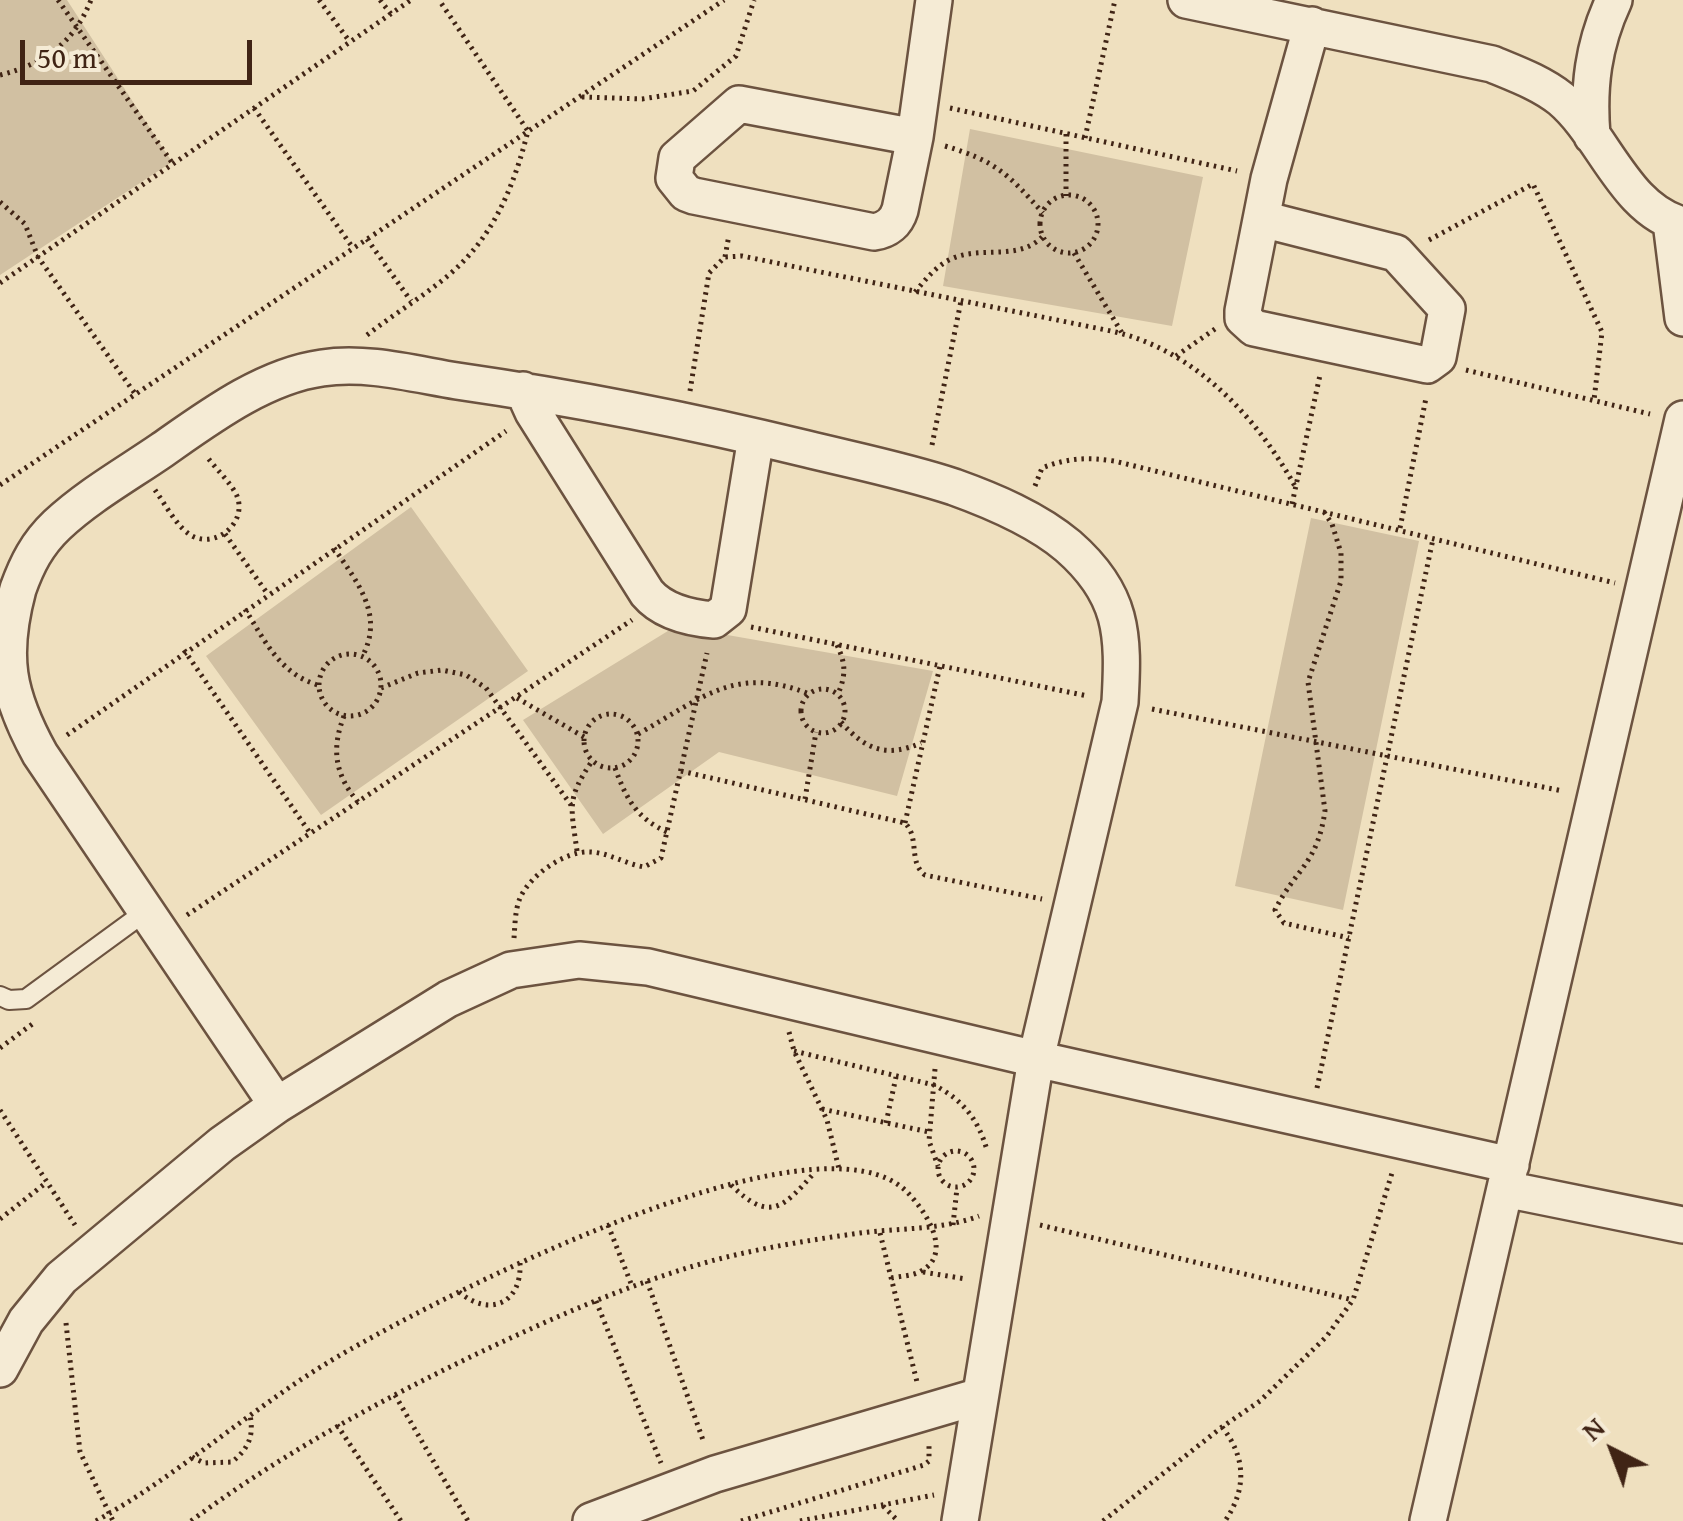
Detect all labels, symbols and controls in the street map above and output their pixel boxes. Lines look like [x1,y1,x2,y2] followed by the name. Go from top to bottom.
[25,20,258,82] scale bar
[37,35,97,79] text: 50 m
[1563,1401,1663,1501] north arrow
[1572,1407,1613,1450] text: N

